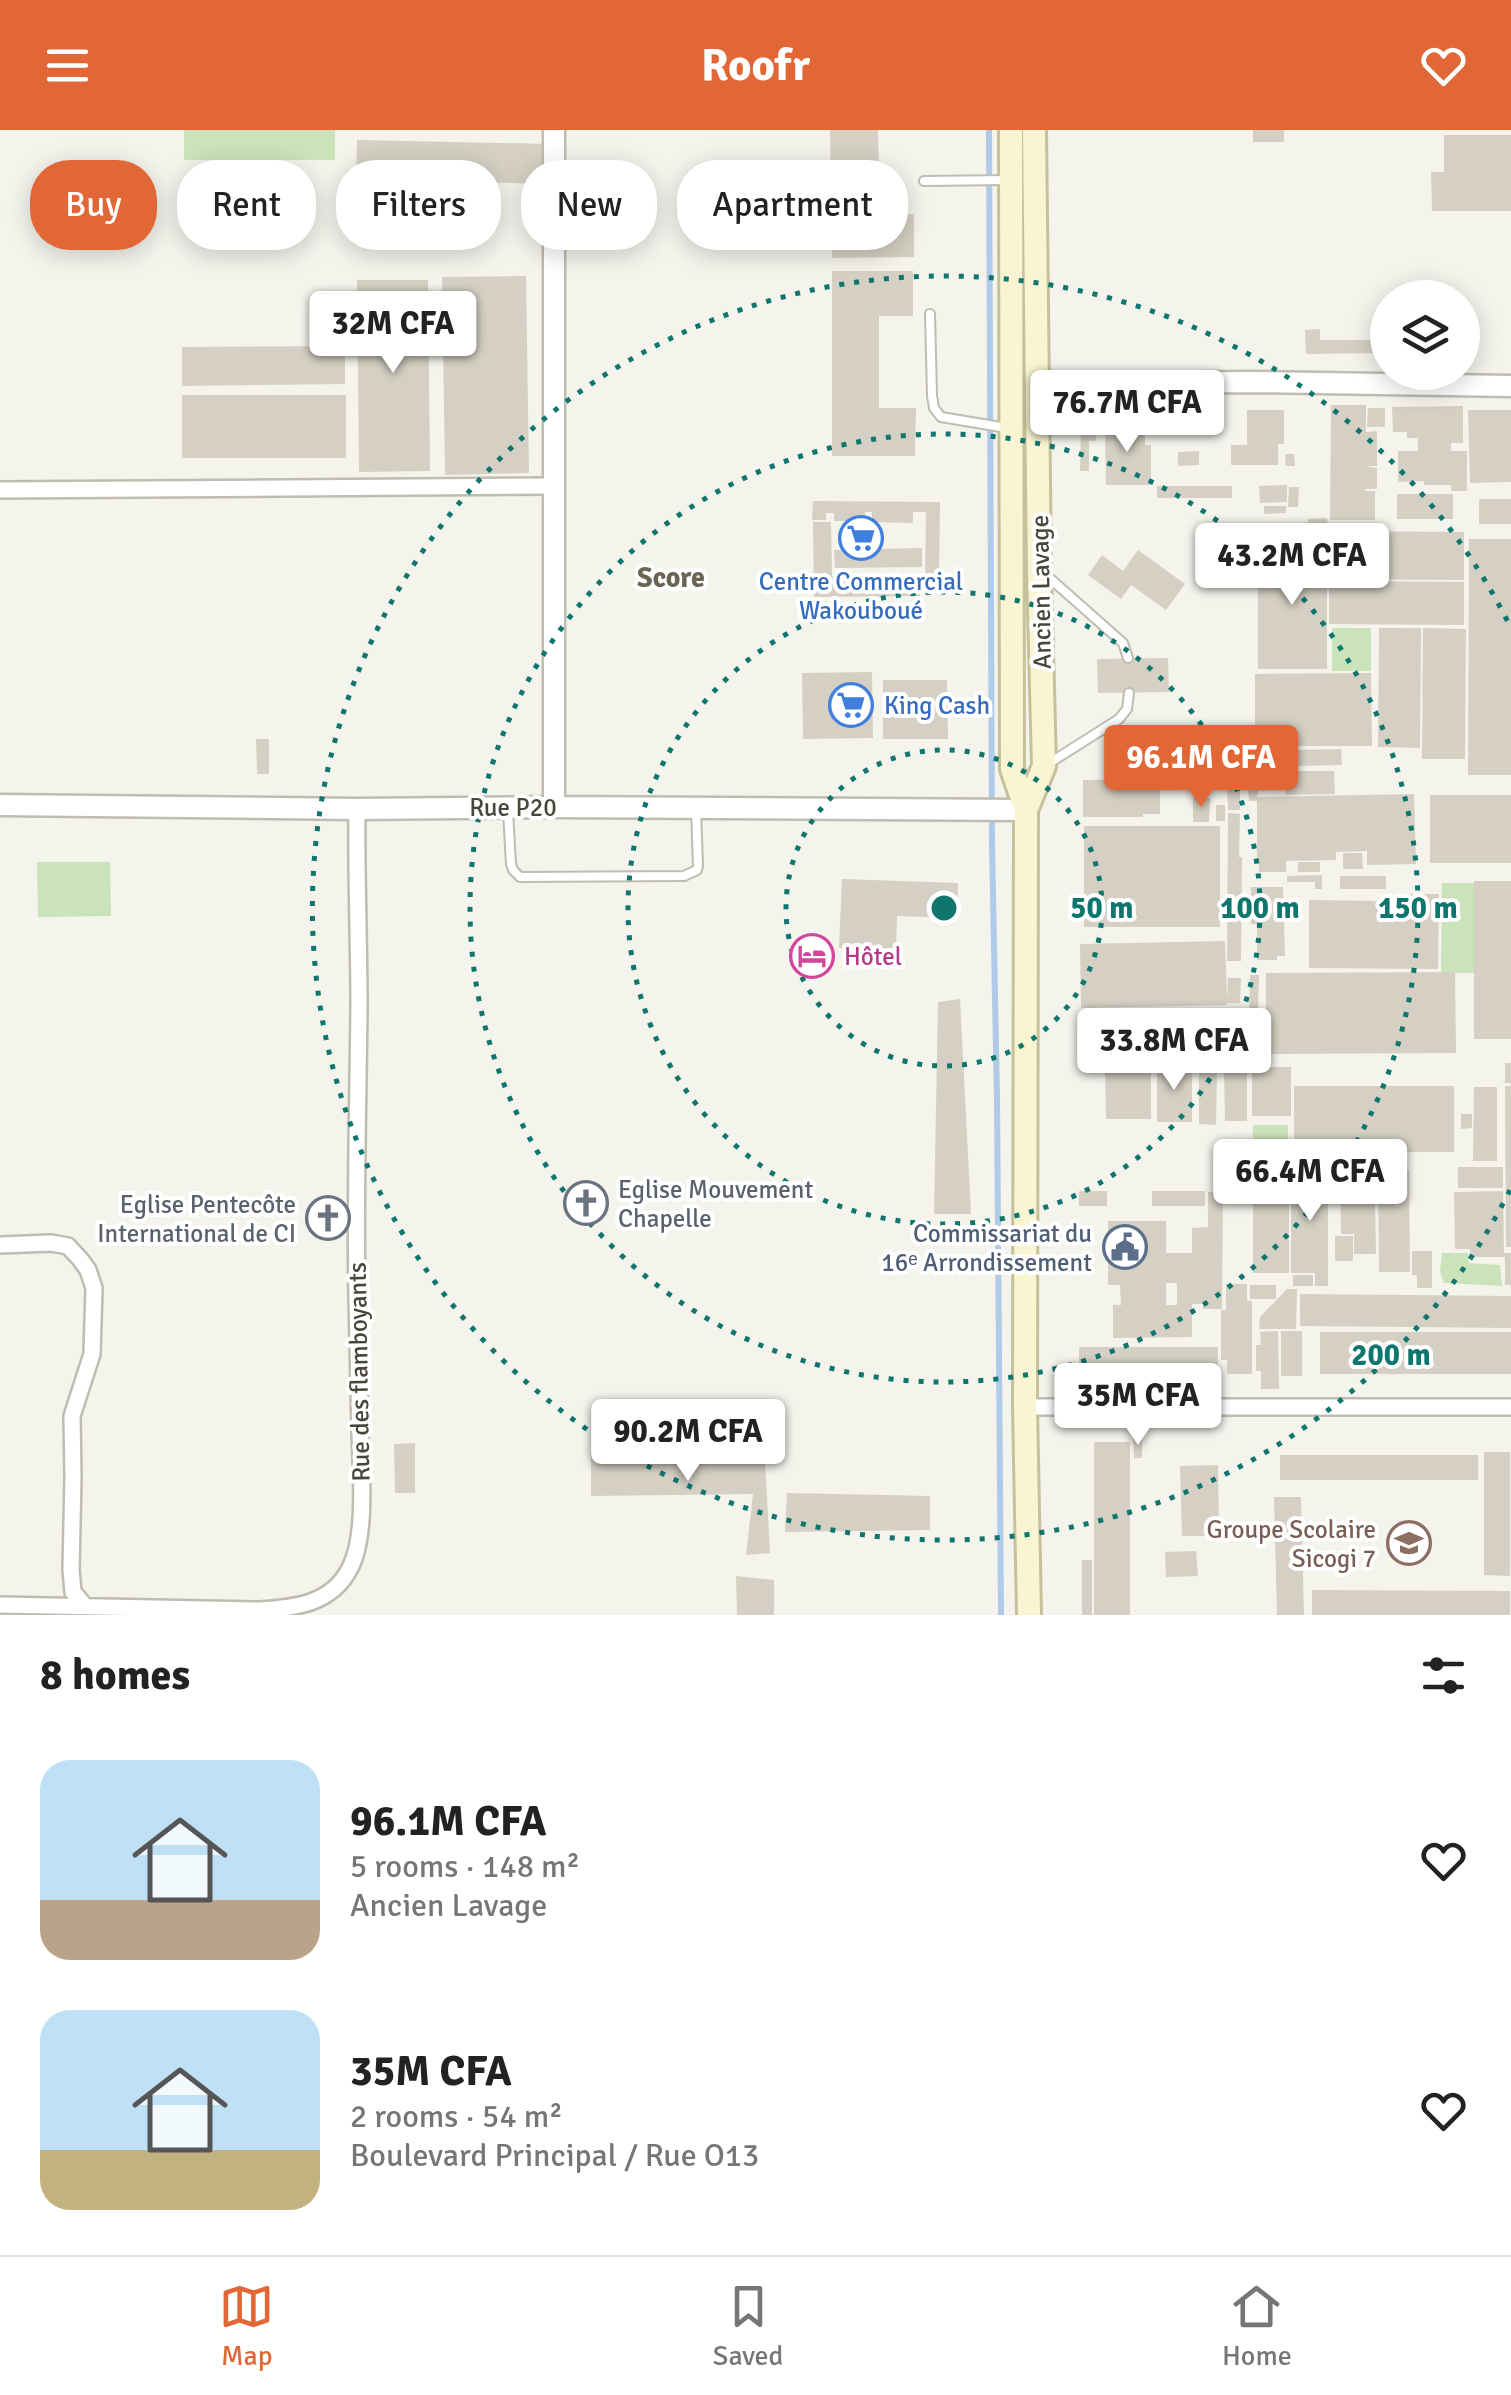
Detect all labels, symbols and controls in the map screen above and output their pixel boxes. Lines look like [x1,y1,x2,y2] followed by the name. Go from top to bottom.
[40,38,95,93] icon: menu
[701,38,810,93] text: Roofr
[1416,38,1471,93] icon: heart
[30,160,157,250] chip: Buy
[177,160,316,250] chip: Rent
[336,160,501,250] chip: Filters
[521,160,657,250] chip: New
[677,160,908,250] chip: Apartment
[1370,280,1480,390] map controls
[1370,280,1480,390] button: layers
[301,291,485,376] pin: 32M CFA
[331,304,455,343] text: 32M CFA
[1013,370,1241,455] pin: 76.7M CFA
[1052,383,1202,422] text: 76.7M CFA
[838,515,884,561] supermarket icon: Centre Commercial Wakouboué
[1024,515,1058,669] street label: Ancien Lavage
[1178,523,1406,608] pin: 43.2M CFA
[1217,536,1367,575] text: 43.2M CFA
[637,561,705,595] district label: Score
[759,566,963,626] place label: Centre Commercial Wakouboué
[828,682,874,728] supermarket icon: King Cash
[884,690,990,721] place label: King Cash
[1087,725,1315,810] pin: 96.1M CFA
[1126,738,1276,777] text: 96.1M CFA
[469,792,557,823] street label: Rue P20
[926,890,962,926] centre of rings
[1070,890,1134,927] text: 50 m
[1220,890,1300,927] text: 100 m
[1378,890,1458,927] text: 150 m
[789,933,835,979] hotel icon: Hôtel
[844,941,902,972] place label: Hôtel
[1060,1008,1288,1093] pin: 33.8M CFA
[1099,1021,1249,1060] text: 33.8M CFA
[1196,1139,1424,1224] pin: 66.4M CFA
[1235,1152,1385,1191] text: 66.4M CFA
[618,1174,813,1234] place label: Eglise Mouvement Chapelle
[563,1180,609,1226] church icon: Eglise Mouvement Chapelle
[97,1189,296,1249] place label: Eglise Pentecôte International de CI
[305,1195,351,1241] church icon: Eglise Pentecôte International de CI
[881,1218,1092,1278] place label: Commissariat du 16ᵉ Arrondissement
[1102,1224,1148,1270] public building icon: Commissariat du 16ᵉ Arrondissement
[342,1262,376,1482] street label: Rue des flamboyants
[1351,1337,1431,1374] text: 200 m
[1046,1363,1230,1448] pin: 35M CFA
[1076,1376,1200,1415] text: 35M CFA
[574,1399,802,1484] pin: 90.2M CFA
[613,1412,763,1451] text: 90.2M CFA
[1207,1514,1376,1574] place label: Groupe Scolaire Sicogi 7
[1386,1520,1432,1566] school or university icon: Groupe Scolaire Sicogi 7
[1416,1648,1471,1703] icon: filters
[40,1650,190,1701] text: 8 homes
[350,1796,546,1847] text: 96.1M CFA
[120,1800,240,1920] icon: home
[1416,1833,1471,1888] icon: heart
[350,1847,580,1886] text: 5 rooms · 148 m²
[350,1886,547,1925] text: Ancien Lavage
[350,2046,512,2097] text: 35M CFA
[120,2050,240,2170] icon: home
[1416,2083,1471,2138] icon: heart
[350,2097,563,2136] text: 2 rooms · 54 m²
[350,2136,759,2175] text: Boulevard Principal / Rue O13
[219,2279,274,2373] tab: Map
[713,2279,783,2373] tab: Saved
[1222,2279,1292,2373] tab: Home

